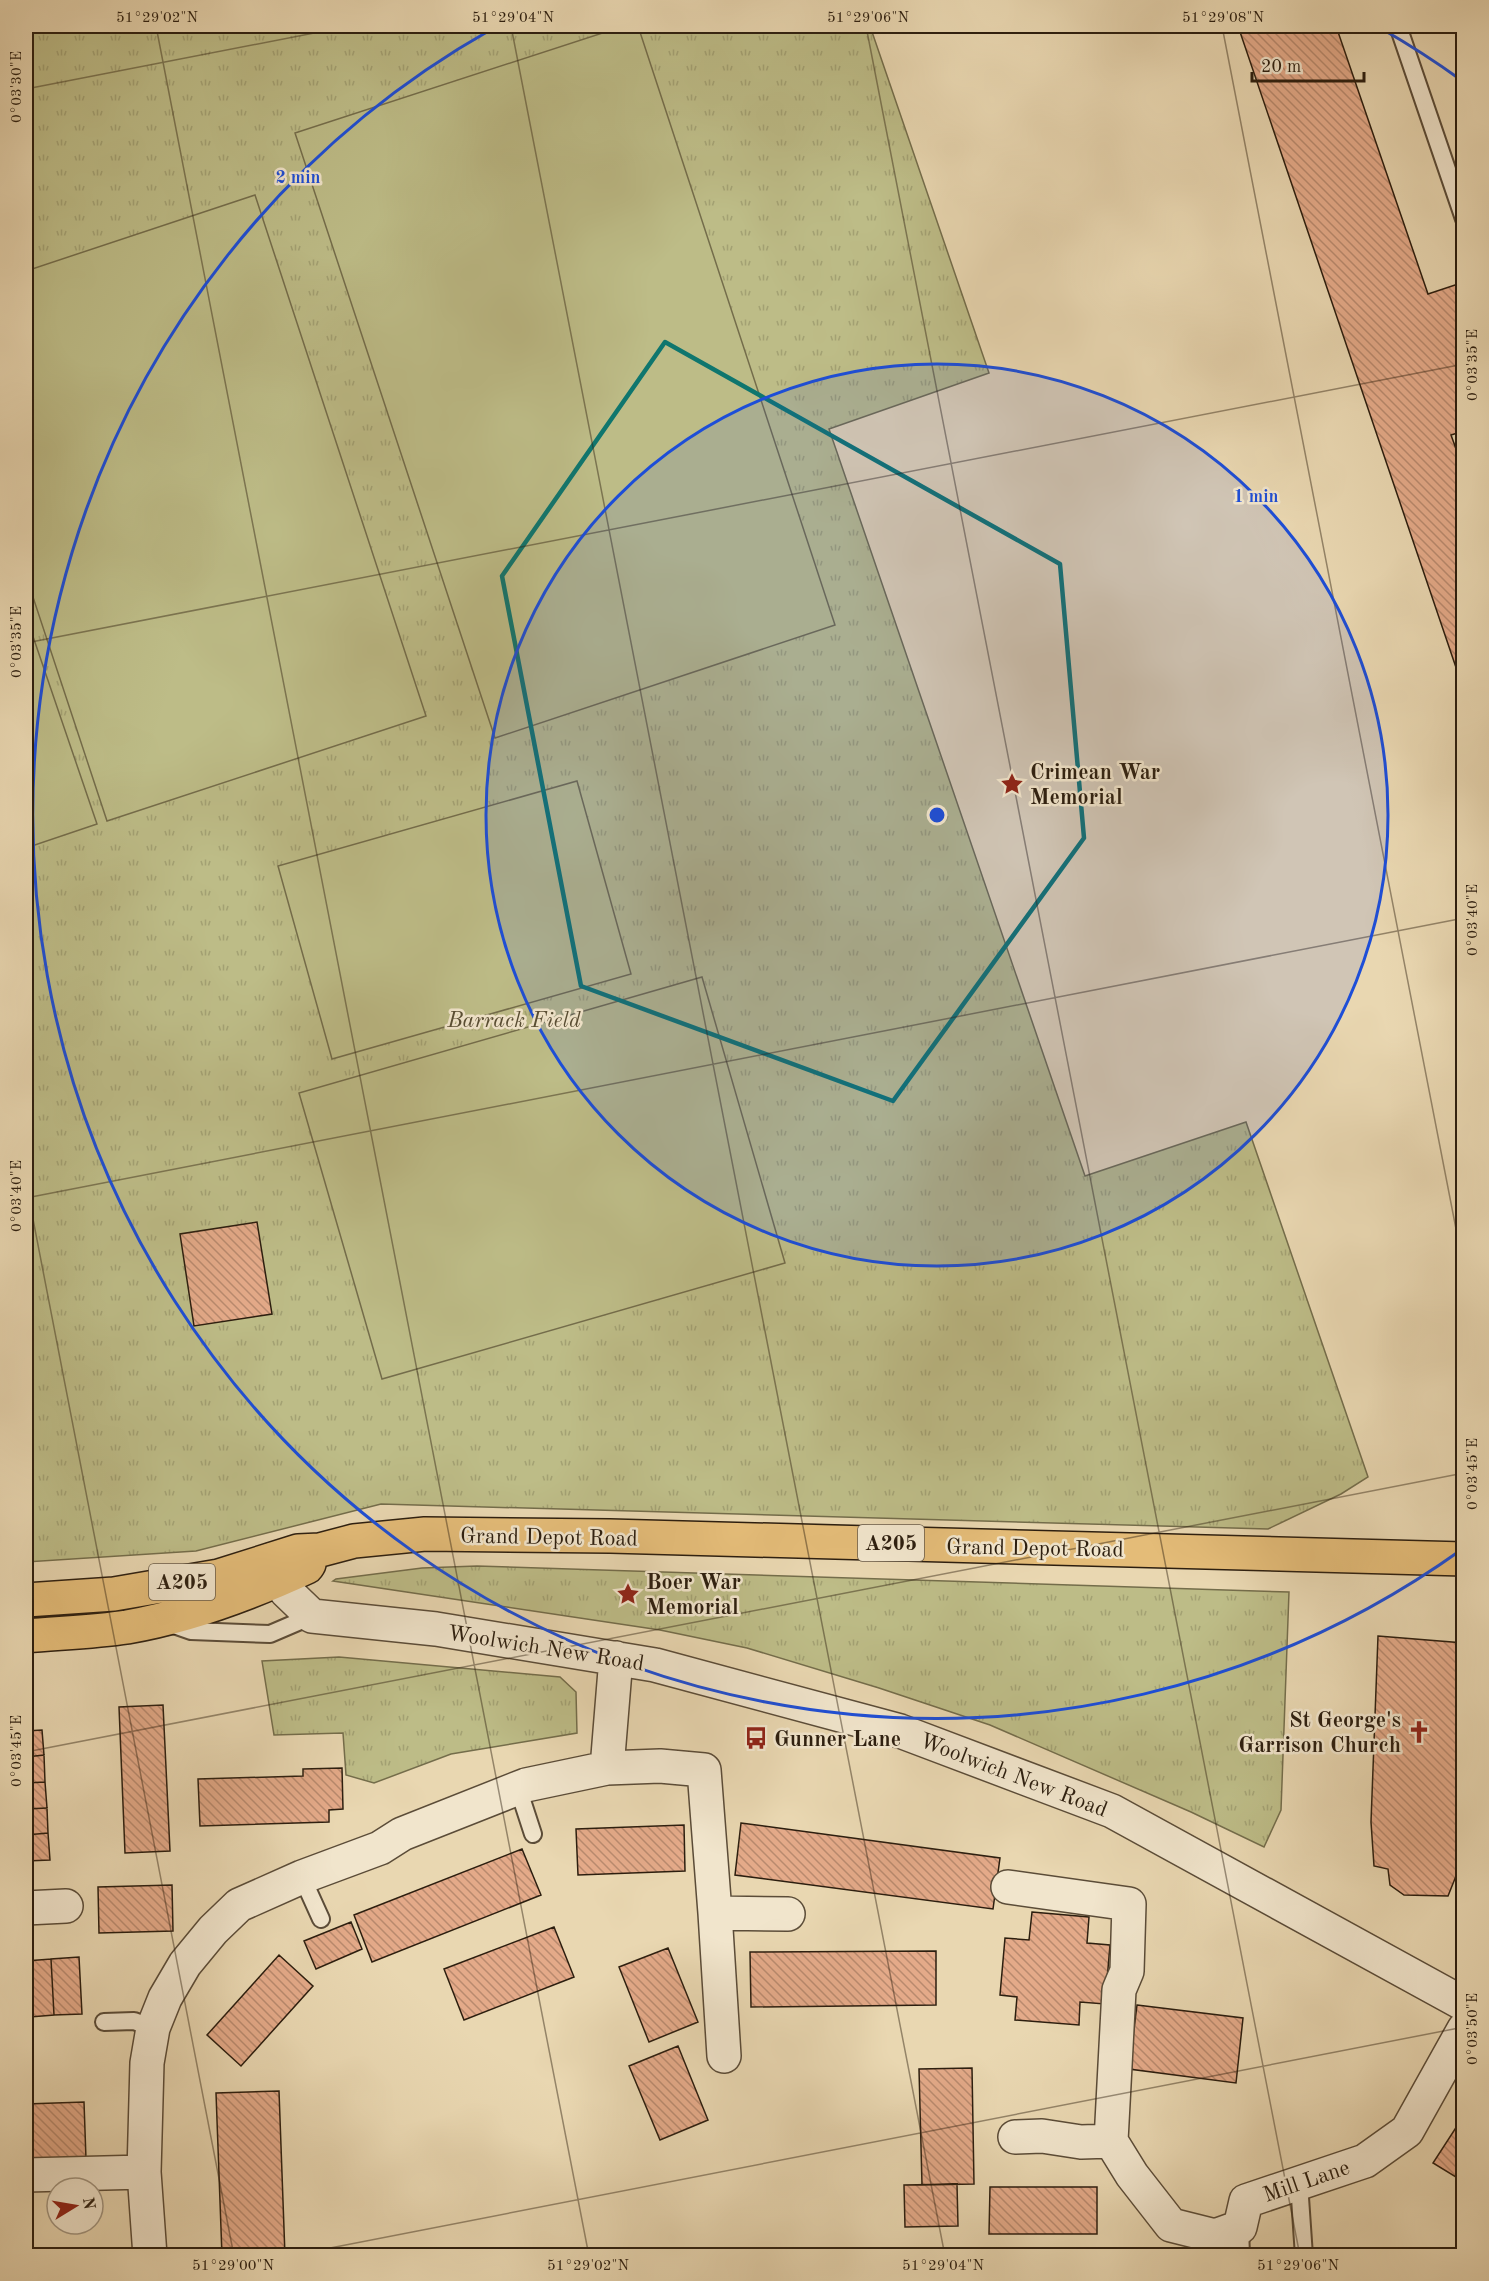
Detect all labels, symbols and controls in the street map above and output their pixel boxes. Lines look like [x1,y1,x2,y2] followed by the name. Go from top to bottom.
[116,11,198,26] text: 51°29'02"N
[472,11,554,26] text: 51°29'04"N
[827,11,909,26] text: 51°29'06"N
[1182,11,1264,26] text: 51°29'08"N
[1252,45,1364,83] scale bar
[10,51,25,123] text: 0°03'30"E
[1261,58,1301,76] text: 20 m
[275,169,321,187] text: 2 min
[1466,329,1481,401] text: 0°03'35"E
[1233,488,1279,506] text: 1 min
[10,606,25,678] text: 0°03'35"E
[1030,762,1160,809] place label: Crimean War Memorial
[999,771,1025,797] place icon: Crimean War Memorial
[927,805,947,825] centre of rings
[1466,884,1481,956] text: 0°03'40"E
[446,1010,581,1032] park label: Barrack Field
[10,1160,25,1232] text: 0°03'40"E
[1466,1438,1481,1510] text: 0°03'45"E
[460,1525,638,1551] street label: Grand Depot Road
[858,1525,924,1561] road number: A205
[946,1536,1124,1562] street label: Grand Depot Road
[149,1564,215,1600] road number: A205
[646,1572,741,1619] place label: Boer War Memorial
[615,1581,641,1607] place icon: Boer War Memorial
[446,1623,646,1675] street label: Woolwich New Road
[1238,1710,1401,1757] place label: St George's Garrison Church
[10,1715,25,1787] text: 0°03'45"E
[1406,1719,1432,1745] church icon: St George's Garrison Church
[743,1725,769,1751] bus stop icon: Gunner Lane
[774,1729,901,1751] place label: Gunner Lane
[916,1730,1110,1822] street label: Woolwich New Road
[1466,1993,1481,2065] text: 0°03'50"E
[1261,2157,1353,2207] street label: Mill Lane
[45,2176,105,2236] north arrow
[79,2196,97,2212] text: N
[192,2259,274,2274] text: 51°29'00"N
[547,2259,629,2274] text: 51°29'02"N
[902,2259,984,2274] text: 51°29'04"N
[1257,2259,1339,2274] text: 51°29'06"N

